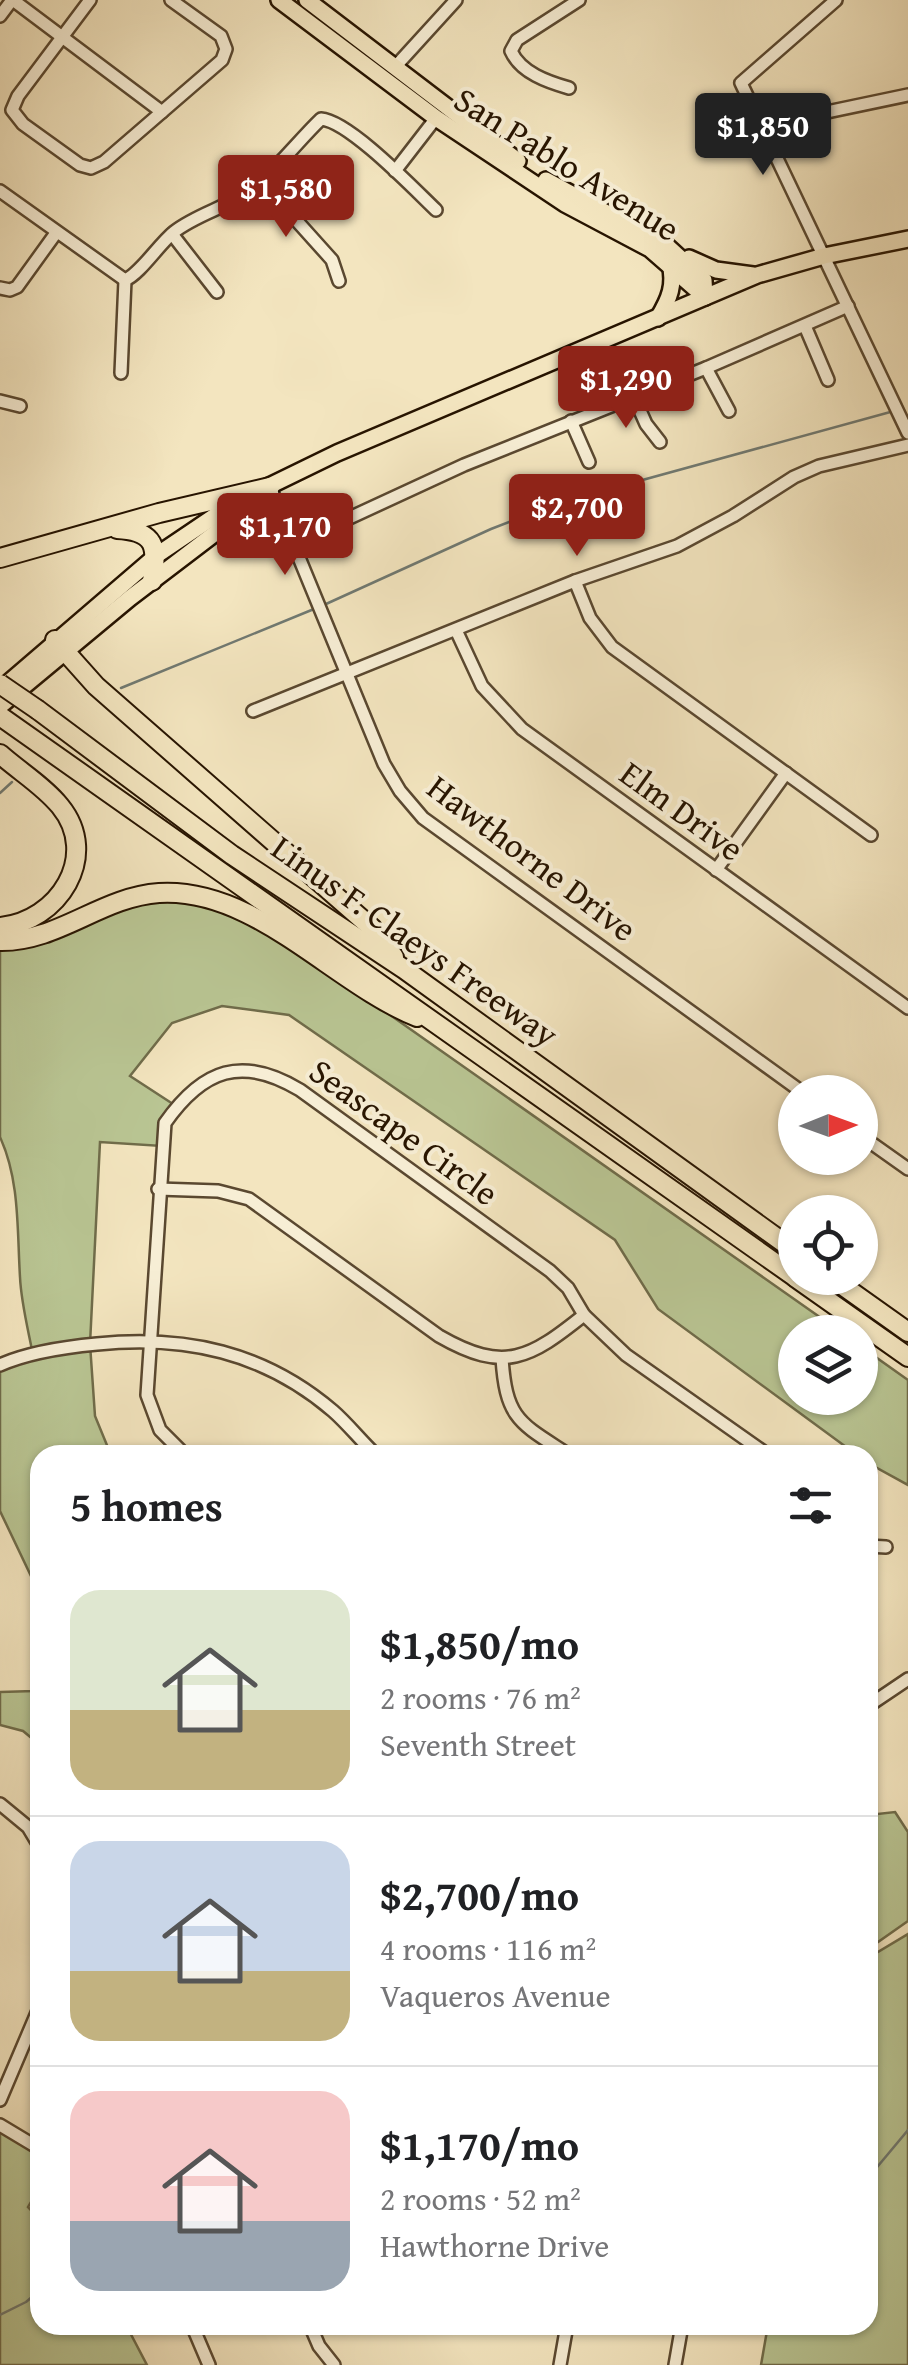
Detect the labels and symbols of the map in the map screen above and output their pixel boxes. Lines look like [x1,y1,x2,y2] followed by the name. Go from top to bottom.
[445,74,690,253] street label: San Pablo Avenue
[682,93,844,178] pin: $1,850
[205,155,367,240] pin: $1,580
[545,346,707,431] pin: $1,290
[496,474,658,559] pin: $2,700
[204,493,366,578] pin: $1,170
[610,748,755,873] street label: Elm Drive
[417,762,648,953] street label: Hawthorne Drive
[261,822,570,1059] street label: Linus F. Claeys Freeway
[299,1045,509,1218] street label: Seascape Circle
[778,1075,878,1175] north arrow

